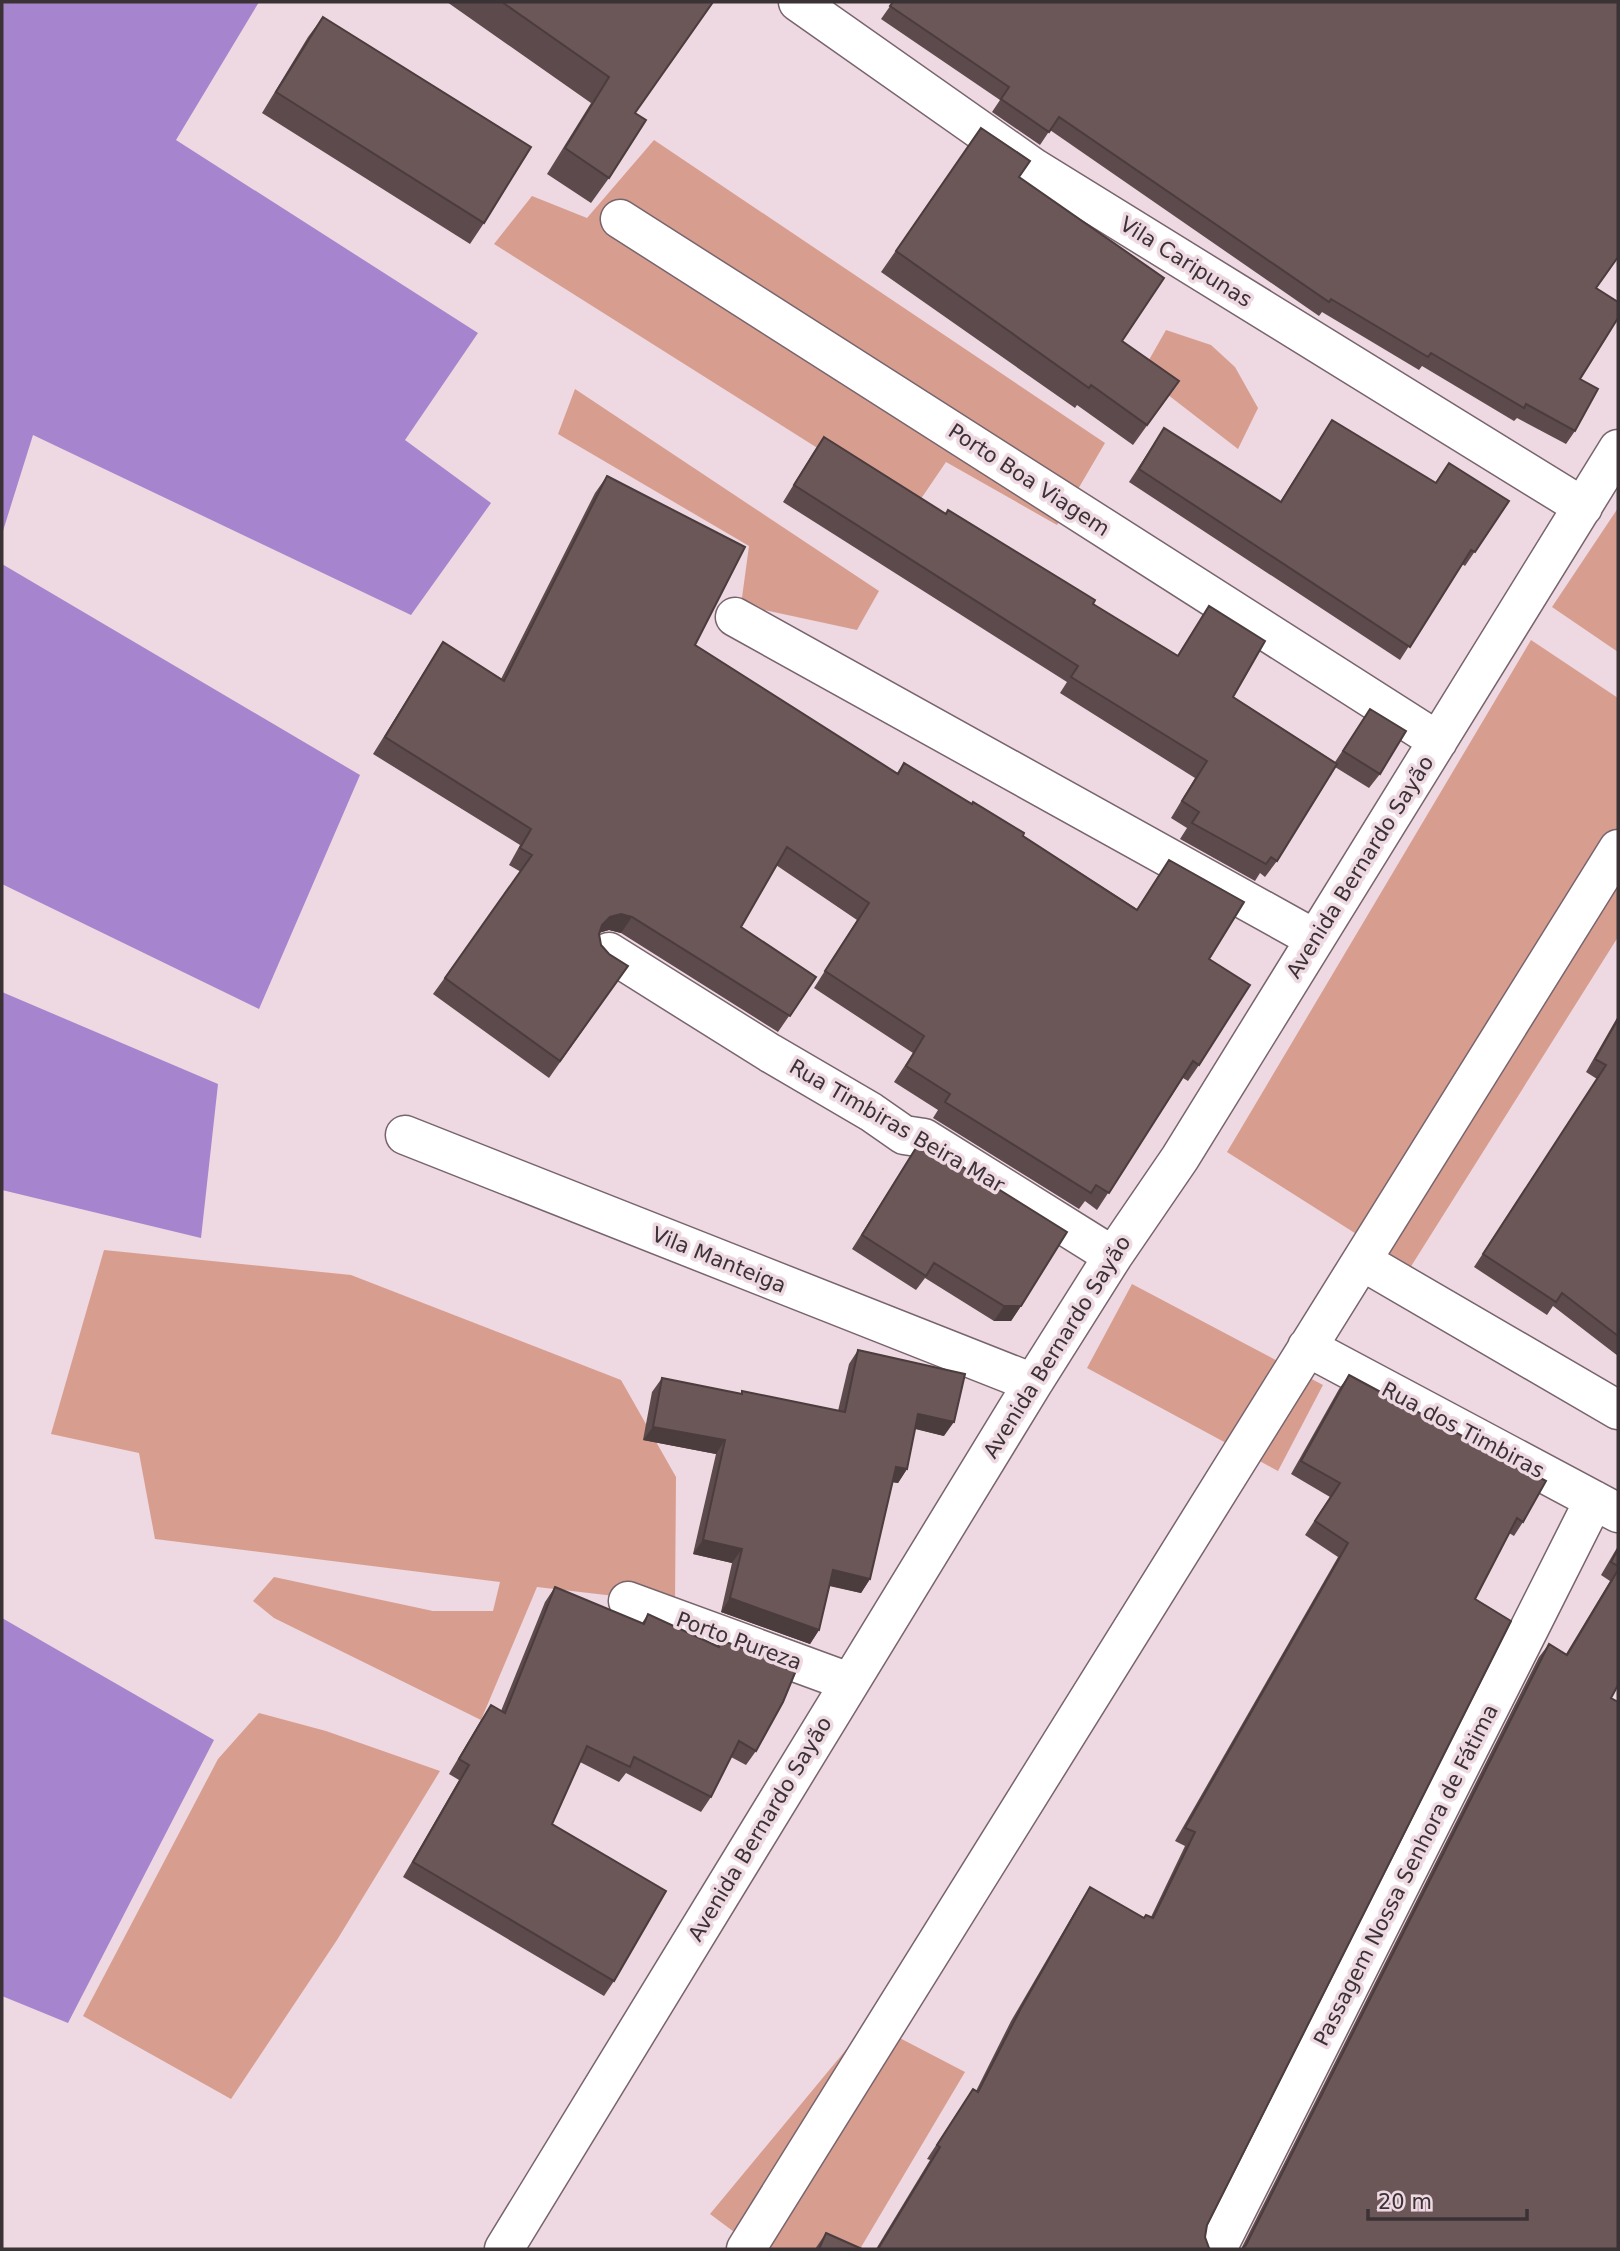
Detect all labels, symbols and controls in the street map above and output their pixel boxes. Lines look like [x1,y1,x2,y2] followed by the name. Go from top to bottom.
[1116,212,1256,312] street label: Vila Caripunas
[944,419,1114,541] street label: Porto Boa Viagem
[1282,751,1438,983] street label: Avenida Bernardo Sayão
[785,1055,1009,1198] street label: Rua Timbiras Beira Mar
[648,1222,790,1298] street label: Vila Manteiga
[979,1231,1135,1463] street label: Avenida Bernardo Sayão
[1378,1377,1548,1483] street label: Rua dos Timbiras
[673,1607,805,1675] street label: Porto Pureza
[1309,1700,1503,2050] street label: Passagem Nossa Senhora de Fátima
[683,1712,837,1946] street label: Avenida Bernardo Sayão
[1368,2178,1527,2222] scale bar
[1378,2190,1432,2214] text: 20 m

